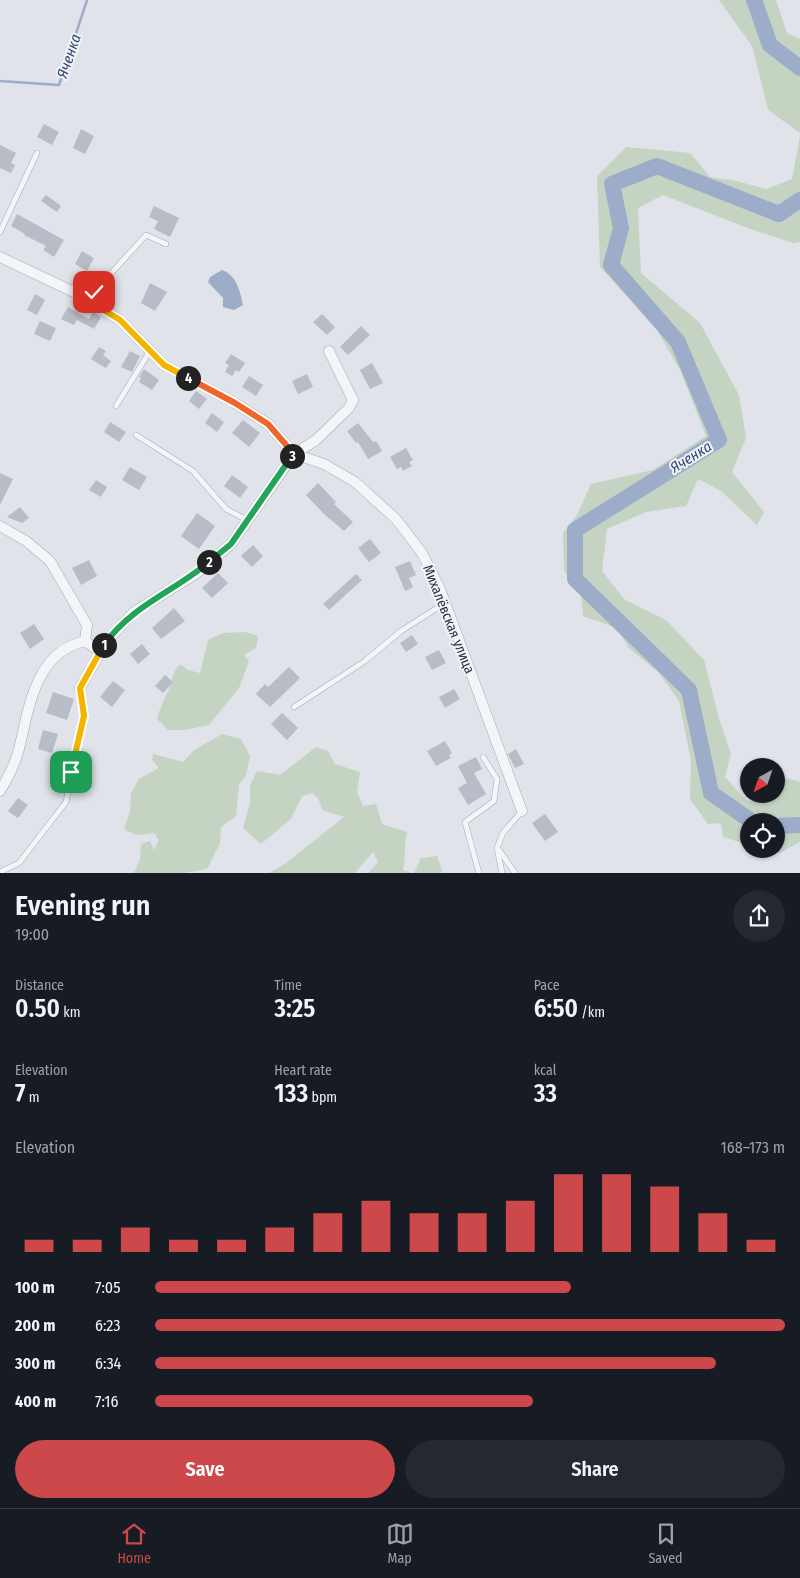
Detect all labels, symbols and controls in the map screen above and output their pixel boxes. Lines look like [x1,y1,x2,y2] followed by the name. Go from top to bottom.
[53,31,85,81] water label: Яченка
[73,271,115,313] pin
[80,278,108,306] icon: check
[176,366,200,390] pin: 4
[185,370,192,387] text: 4
[666,437,715,477] water label: Яченка
[280,444,304,468] pin: 3
[289,448,296,465] text: 3
[196,550,222,574] pin: 2
[206,554,213,571] text: 2
[419,562,478,676] street label: Михалёвская улица
[92,632,116,658] pin: 1
[102,637,107,654] text: 1
[50,751,92,793] pin
[57,758,85,786] icon: arrive
[740,758,785,802] north arrow
[740,758,785,858] map controls
[740,813,785,858] button: locate
[15,889,150,922] text: Evening run
[733,890,785,942] button: share
[15,925,49,944] text: 19:00
[15,977,64,994] text: Distance
[274,977,302,994] text: Time
[534,977,560,994] text: Pace
[15,994,60,1024] text: 0.50
[274,994,315,1024] text: 3:25
[534,994,578,1024] text: 6:50
[60,1004,81,1021] text: km
[578,1004,605,1021] text: /km
[15,1062,68,1079] text: Elevation
[274,1062,332,1079] text: Heart rate
[534,1062,556,1079] text: kcal
[15,1079,26,1109] text: 7
[274,1079,308,1109] text: 133
[534,1079,557,1109] text: 33
[26,1089,40,1106] text: m
[308,1089,337,1106] text: bpm
[15,1138,75,1157] text: Elevation
[720,1138,785,1157] text: 168–173 m
[15,1278,55,1297] text: 100 m
[95,1278,121,1297] text: 7:05
[15,1316,55,1335] text: 200 m
[95,1316,121,1335] text: 6:23
[15,1354,56,1373] text: 300 m
[95,1354,121,1373] text: 6:34
[15,1392,56,1411] text: 400 m
[95,1392,118,1411] text: 7:16
[15,1440,395,1498] button: Save
[405,1440,785,1498] button: Share
[117,1520,151,1567] tab: Home
[386,1520,414,1567] tab: Map
[648,1520,683,1567] tab: Saved

